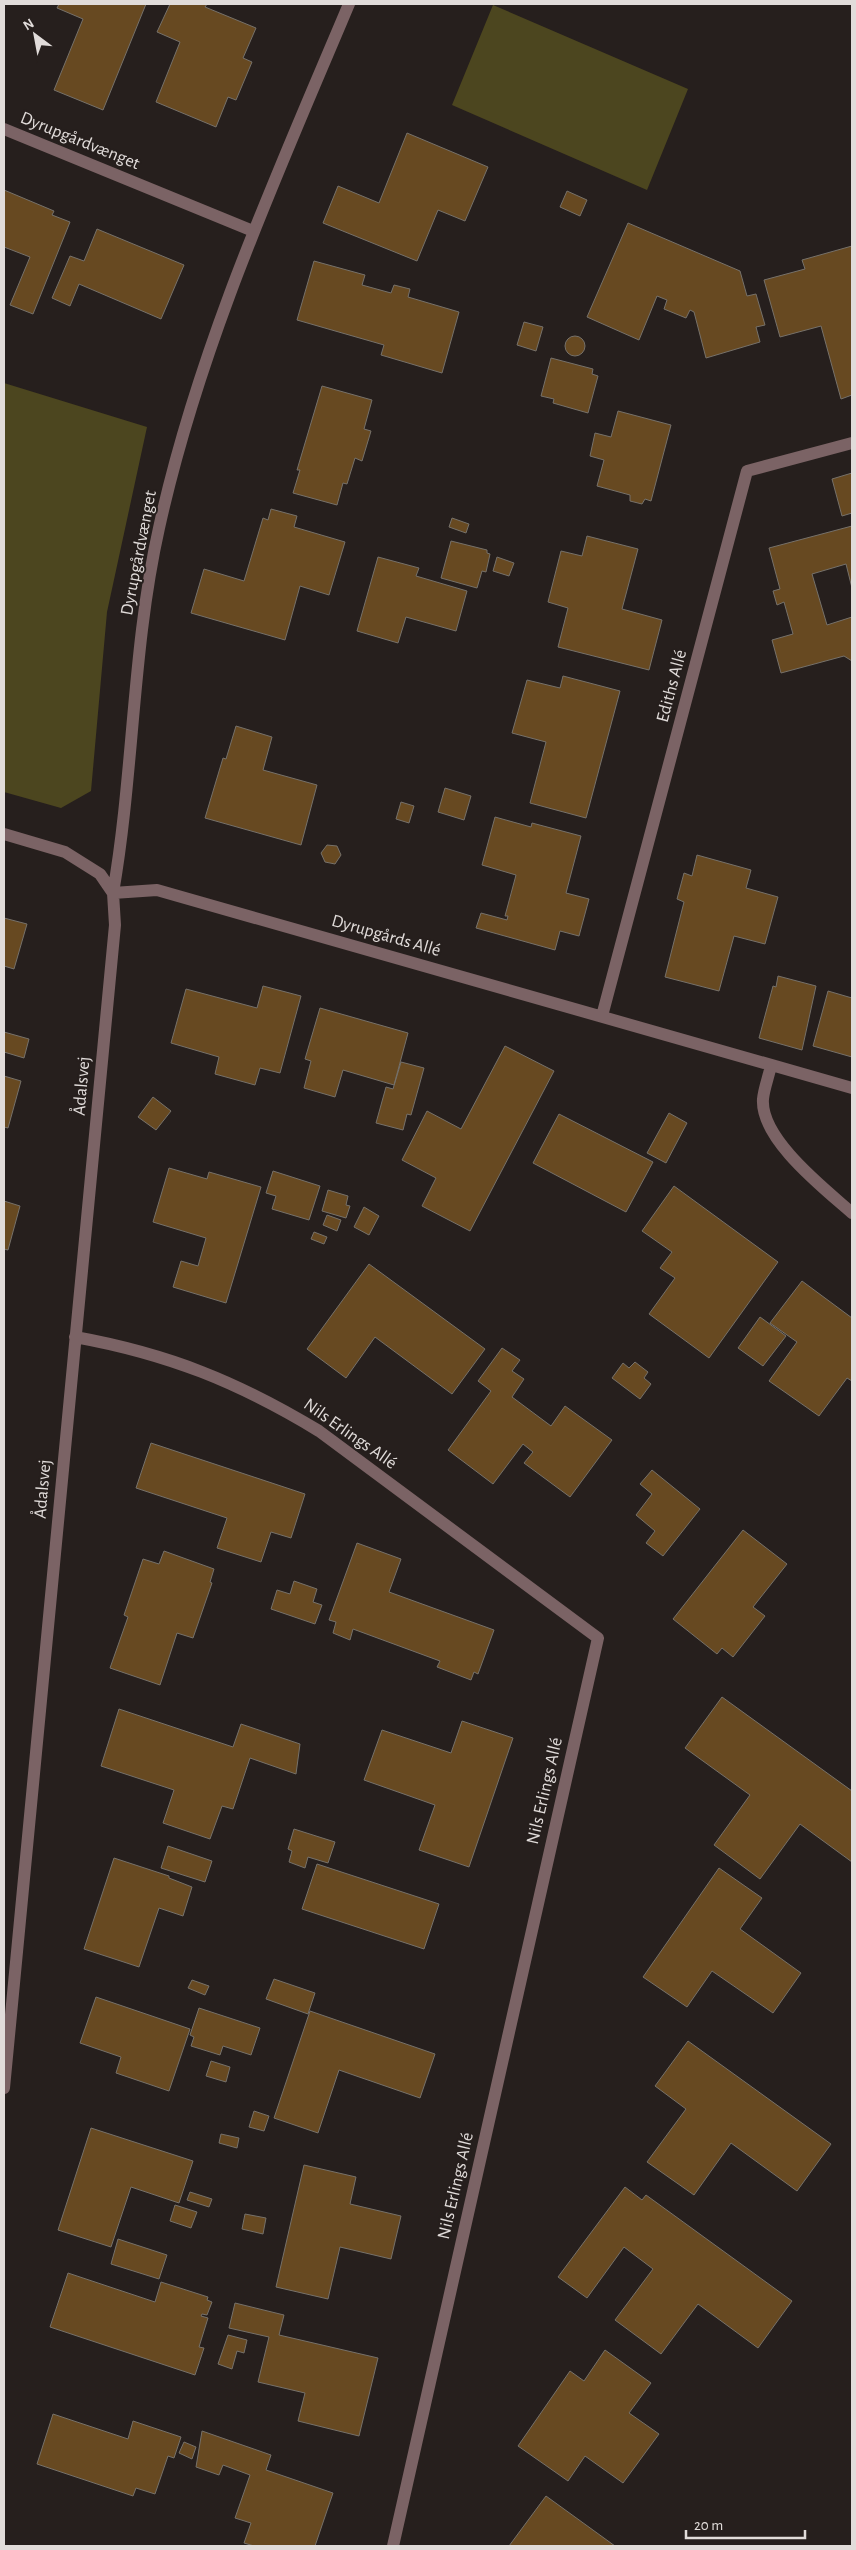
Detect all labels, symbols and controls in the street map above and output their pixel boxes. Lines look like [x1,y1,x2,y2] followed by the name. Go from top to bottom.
[10,10,60,60] north arrow
[21,16,36,33] text: N
[18,109,142,173] street label: Dyrupgårdvænget
[118,489,160,617] street label: Dyrupgårdvænget
[654,648,690,724] street label: Ediths Allé
[329,912,443,960] street label: Dyrupgårds Allé
[67,1055,94,1116] street label: Ådalsvej
[300,1395,400,1473] street label: Nils Erlings Allé
[28,1458,55,1519] street label: Ådalsvej
[524,1736,566,1846] street label: Nils Erlings Allé
[435,2131,477,2241] street label: Nils Erlings Allé
[686,2508,805,2540] scale bar
[694,2518,723,2533] text: 20 m

